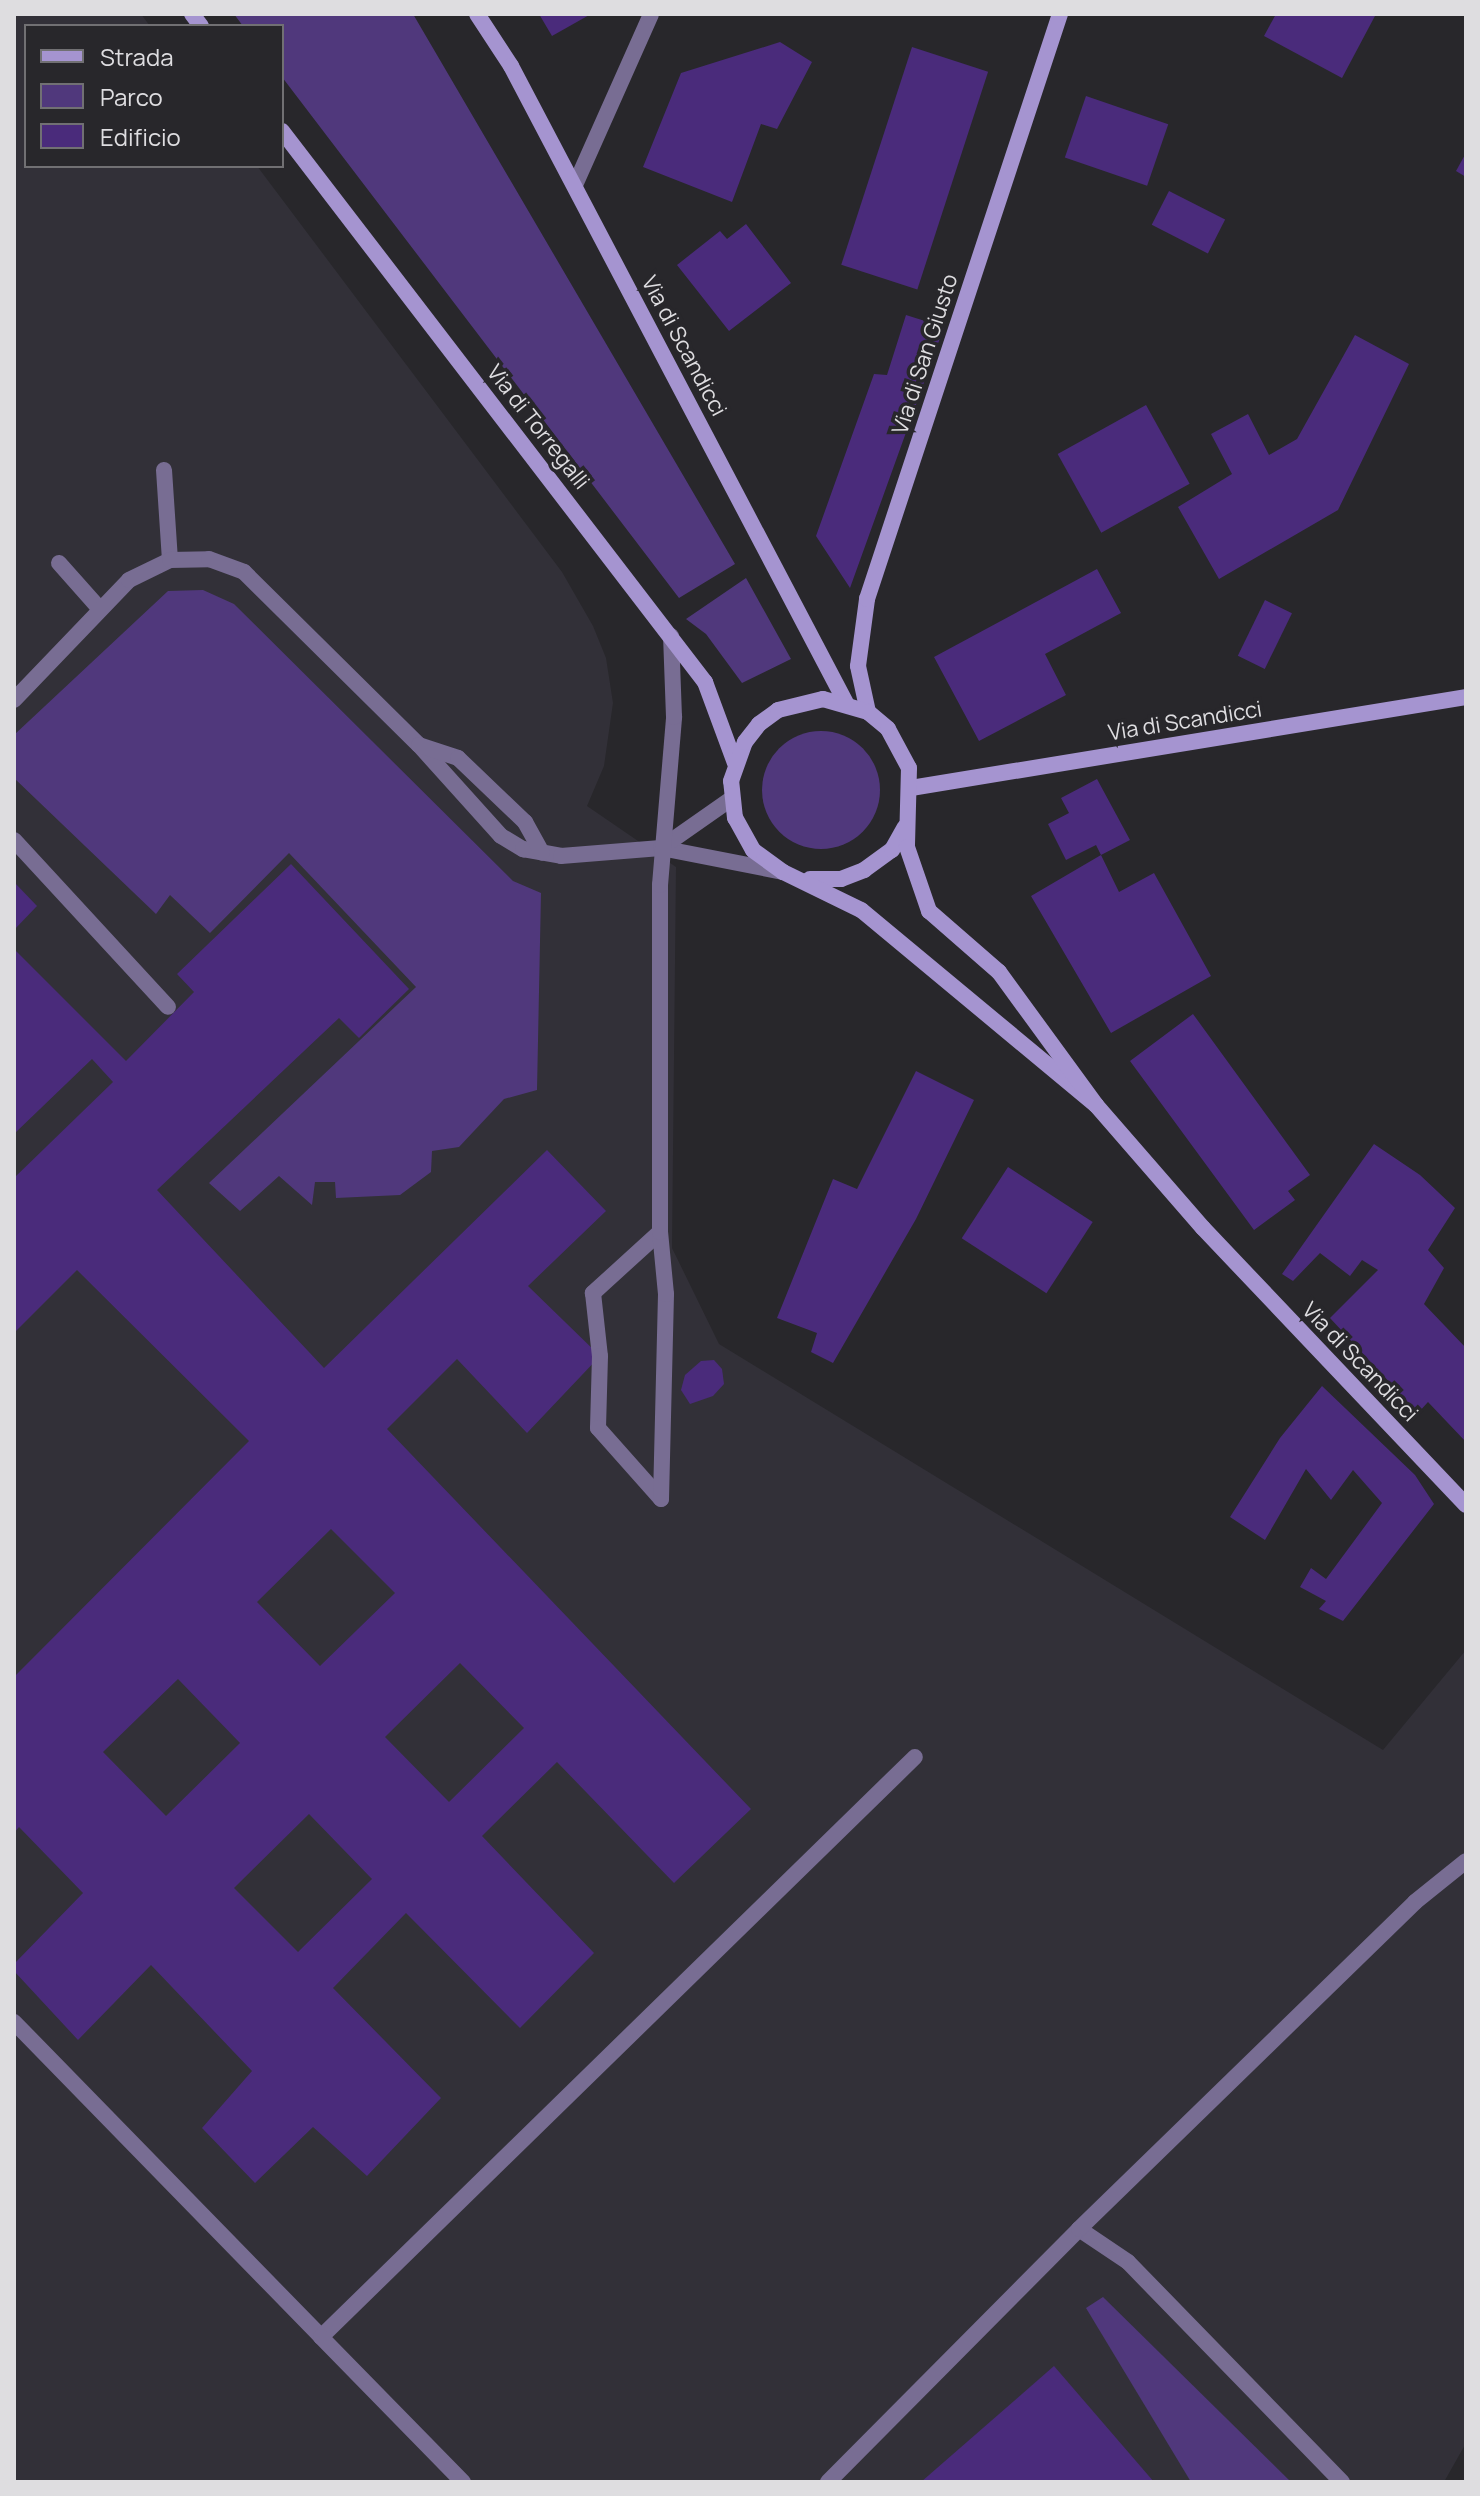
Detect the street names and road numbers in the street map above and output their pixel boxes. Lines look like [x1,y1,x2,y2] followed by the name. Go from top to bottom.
[887,270,963,438] street label: Via di San Giusto
[636,271,732,421] street label: Via di Scandicci
[481,359,595,495] street label: Via di Torregalli
[1106,696,1264,746] street label: Via di Scandicci
[1297,1297,1423,1427] street label: Via di Scandicci

